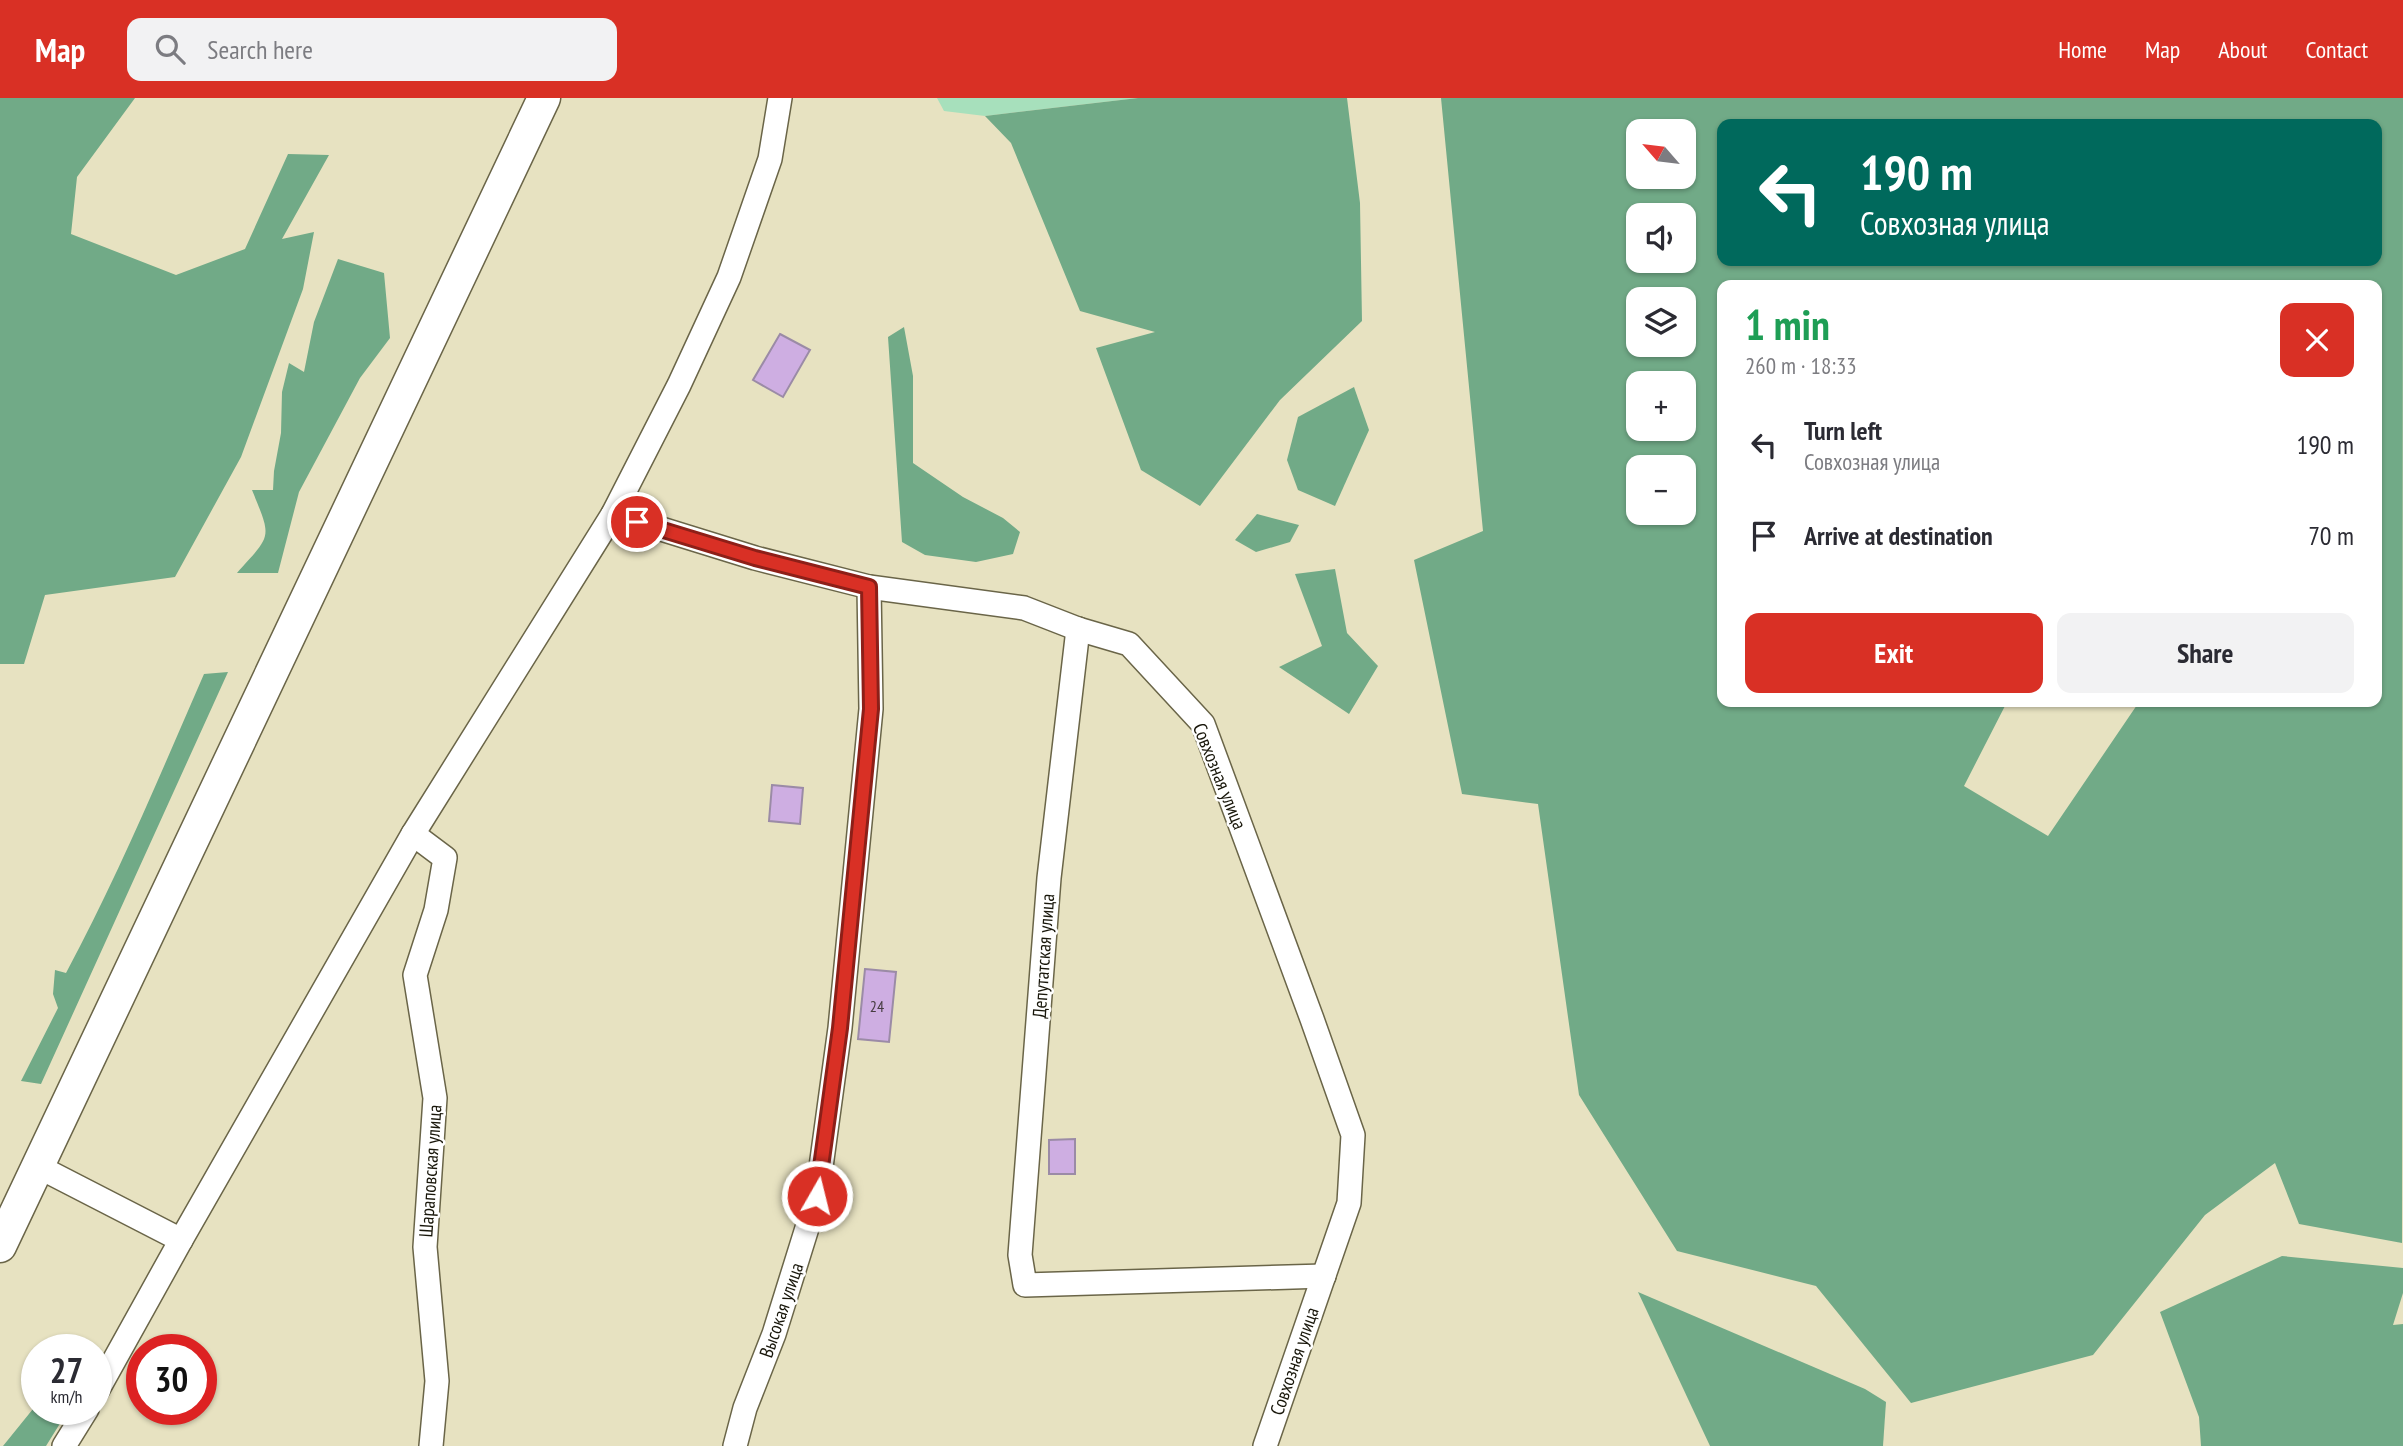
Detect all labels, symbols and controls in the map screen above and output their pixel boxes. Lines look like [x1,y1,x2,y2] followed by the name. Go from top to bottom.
[127,18,617,81] search box
[35,28,85,71] text: Map
[151,30,189,68] icon: search
[207,33,313,66] text: Search here
[2058,34,2107,65] text: Home
[2145,34,2180,65] text: Map
[2218,34,2267,65] text: About
[2305,34,2368,65] text: Contact
[1626,119,1696,189] north arrow
[1626,119,1696,525] map controls
[1860,140,1973,204] text: 190 m
[1745,147,1836,238] icon: left
[1860,202,2050,244] text: Совхозная улица
[1626,203,1696,273] button: sound
[1626,287,1696,357] button: layers
[1745,297,1830,352] text: 1 min
[2280,303,2354,377] button: close
[1745,351,1857,380] text: 260 m · 18:33
[1626,371,1696,441] button: +
[1804,414,1882,447] text: Turn left
[1745,426,1783,464] icon: left
[2296,428,2354,461] text: 190 m
[1804,447,1940,476] text: Совхозная улица
[1626,455,1696,525] button: −
[607,492,667,552] pin
[618,503,656,541] icon: arrive
[1745,517,1783,555] icon: arrive
[1804,519,1993,552] text: Arrive at destination
[2308,519,2354,552] text: 70 m
[1745,613,2043,693] button: Exit
[2057,613,2354,693] button: Share
[1188,719,1252,833] street label: Совхозная улица
[1027,893,1059,1019] street label: Депутатская улица
[870,996,884,1016] house number: 24
[413,1104,447,1238] street label: Шараповская улица
[780,1159,854,1233] position arrow
[754,1259,808,1361] street label: Высокая улица
[1264,1304,1324,1418] street label: Совхозная улица
[126,1334,217,1425] speed limit sign: 30
[50,1347,83,1393] text: 27
[51,1385,82,1408] text: km/h

